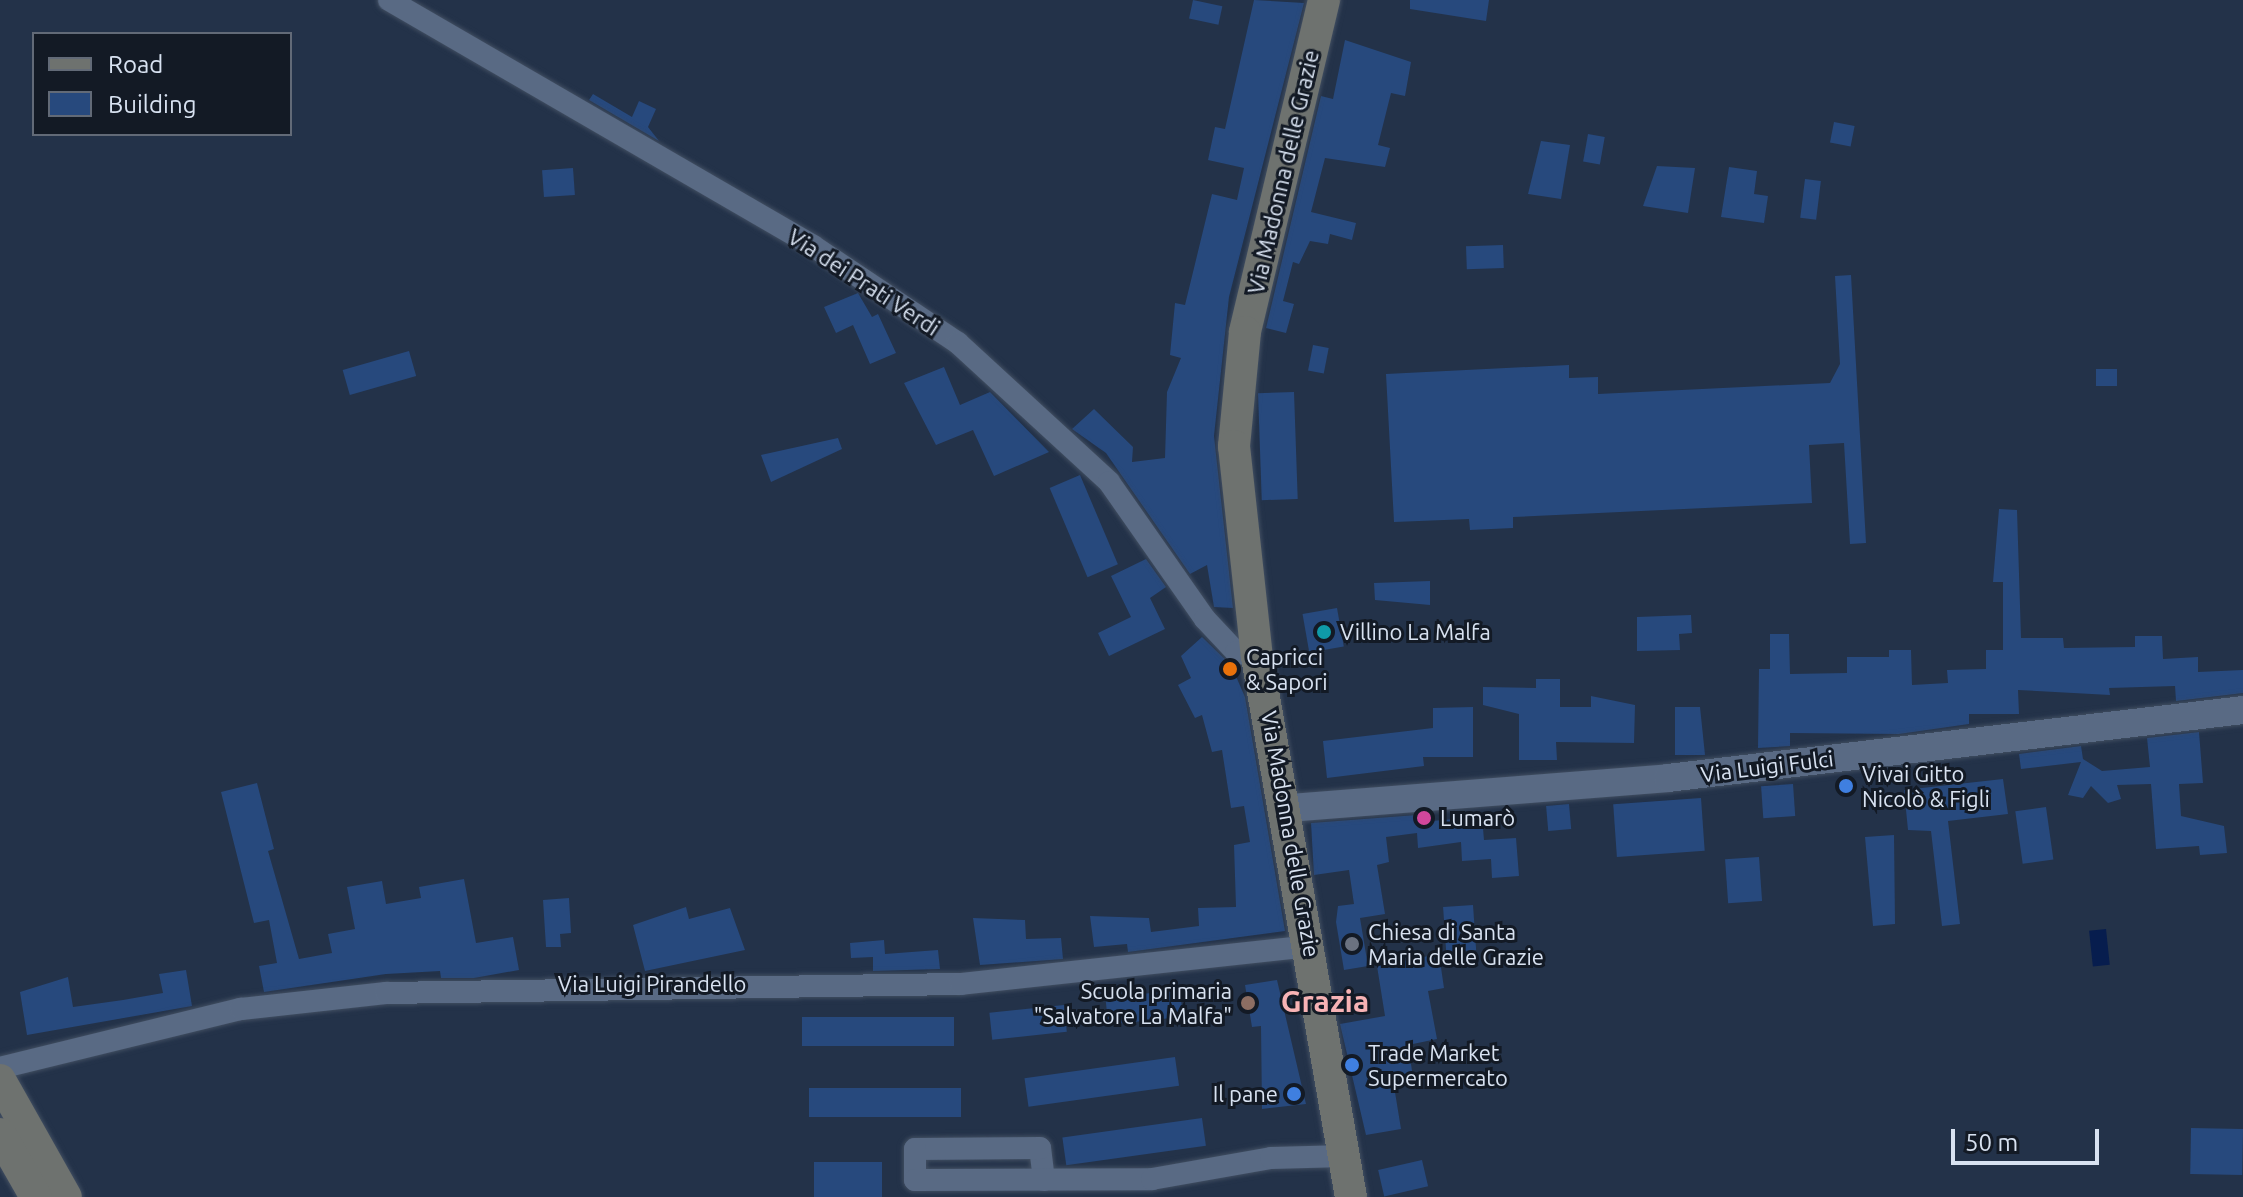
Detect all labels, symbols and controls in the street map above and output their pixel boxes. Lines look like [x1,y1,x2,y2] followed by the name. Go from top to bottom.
[32,32,292,136] legend
[1242,47,1324,297] street label: Via Madonna delle Grazie
[108,51,163,78] text: Road
[108,91,196,118] text: Building
[783,223,945,341] street label: Via dei Prati Verdi
[1340,619,1491,645] place label: Villino La Malfa
[1315,623,1333,641] marker: Villino La Malfa
[1246,643,1328,694] place label: Capricci & Sapori
[1221,660,1239,678] marker: Capricci & Sapori
[1256,709,1326,959] street label: Via Madonna delle Grazie
[1699,745,1835,787] street label: Via Luigi Fulci
[1862,760,1990,812] place label: Vivai Gitto Nicolò & Figli
[1837,777,1855,795] marker: Vivai Gitto Nicolò & Figli
[1440,805,1515,831] place label: Lumarò
[1415,809,1433,827] marker: Lumarò
[1368,918,1544,970] place label: Chiesa di Santa Maria delle Grazie
[1343,935,1361,953] marker: Chiesa di Santa Maria delle Grazie
[558,971,746,997] street label: Via Luigi Pirandello
[1034,977,1232,1028] place label: Scuola primaria "Salvatore La Malfa"
[1281,983,1369,1019] district label: Grazia
[1239,994,1257,1012] marker: Scuola primaria "Salvatore La Malfa"
[1368,1039,1508,1090] place label: Trade Market Supermercato
[1343,1056,1361,1074] marker: Trade Market Supermercato
[1213,1081,1278,1107] place label: Il pane
[1285,1085,1303,1103] marker: Il pane
[1955,1113,2103,1163] scale bar
[1965,1129,2018,1156] text: 50 m

